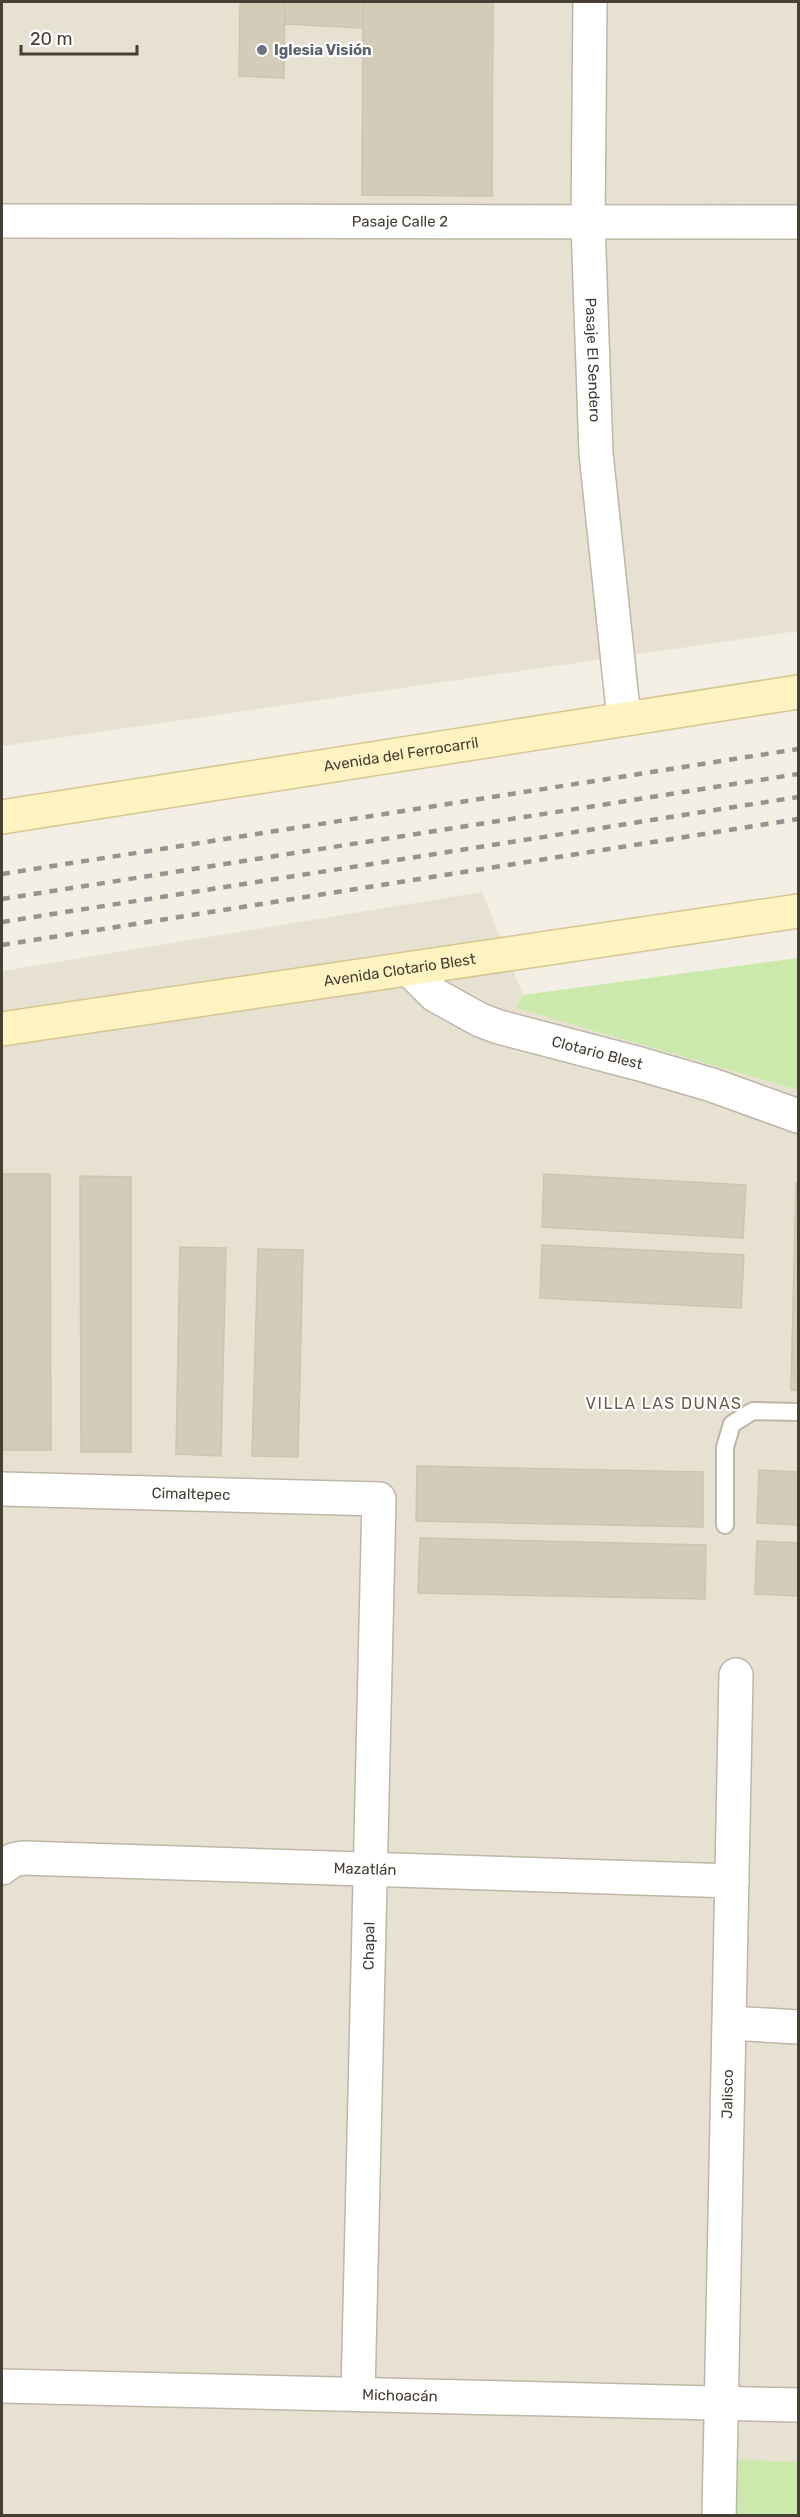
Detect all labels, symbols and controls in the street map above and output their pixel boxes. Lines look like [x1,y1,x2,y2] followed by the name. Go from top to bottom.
[21,18,136,56] scale bar
[30,28,72,50] text: 20 m
[274,41,372,59] place label: Iglesia Visión
[255,43,269,57] marker: Iglesia Visión
[352,212,448,231] street label: Pasaje Calle 2
[582,297,604,422] street label: Pasaje El Sendero
[322,733,480,775] street label: Avenida del Ferrocarril
[323,950,477,990] street label: Avenida Clotario Blest
[550,1032,645,1073] street label: Clotario Blest
[586,1394,742,1413] district label: VILLA LAS DUNAS
[151,1484,231,1504] street label: Cimaltepec
[333,1859,397,1879] street label: Mazatlán
[360,1922,378,1970] street label: Chapal
[718,2069,737,2119] street label: Jalisco
[362,2386,438,2405] street label: Michoacán

